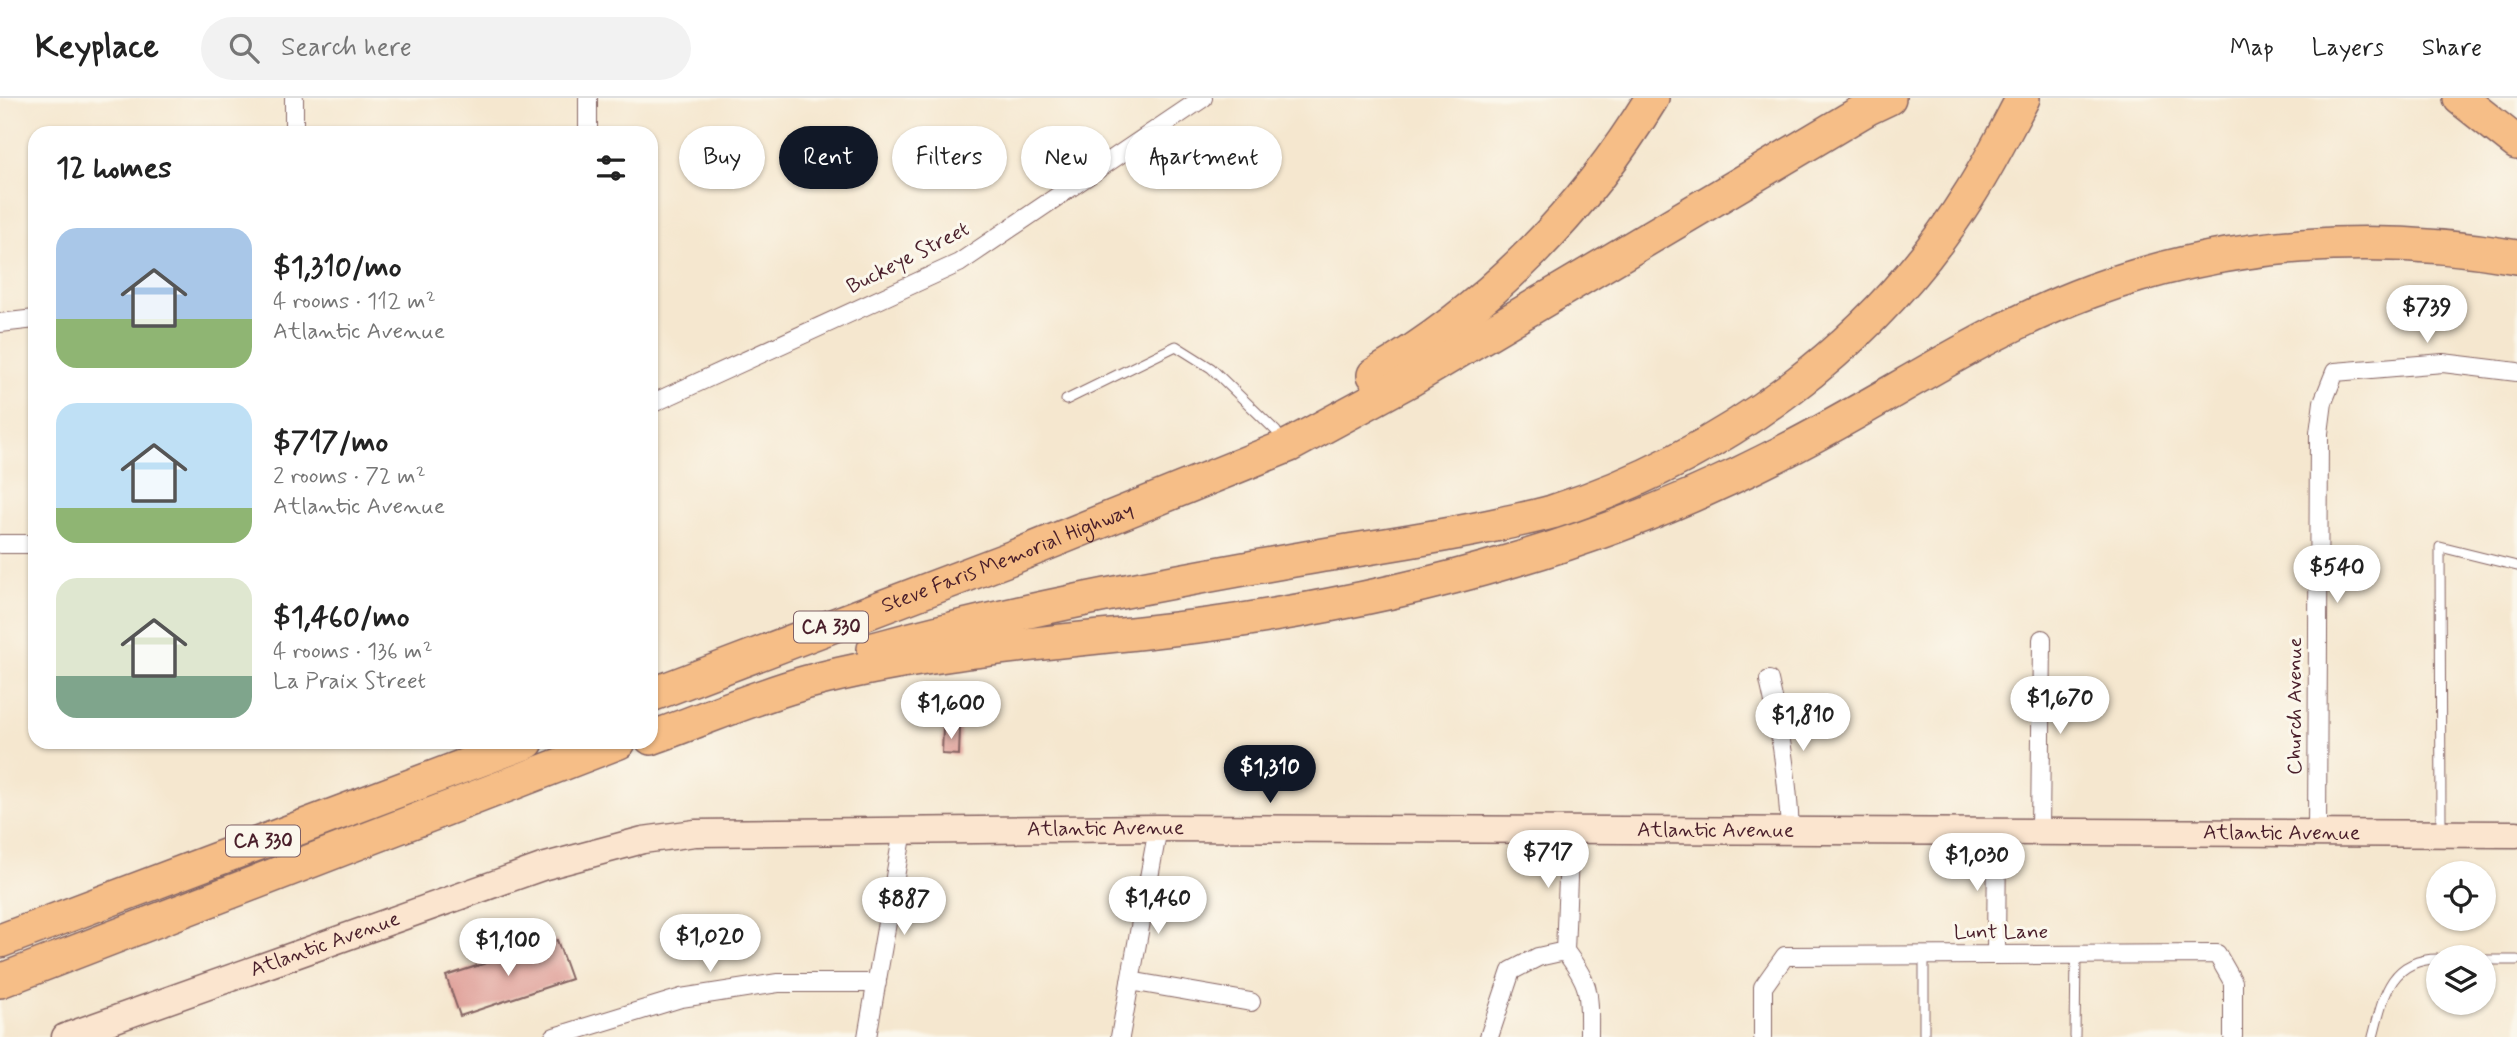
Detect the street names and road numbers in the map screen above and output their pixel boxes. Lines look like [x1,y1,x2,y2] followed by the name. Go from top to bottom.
[842,215,974,301] street label: Buckeye Street
[877,496,1138,620] street label: Steve Faris Memorial Highway
[794,612,868,642] road number: CA 330
[2281,637,2309,775] street label: Church Avenue
[1027,814,1184,843] street label: Atlantic Avenue
[1637,816,1794,845] street label: Atlantic Avenue
[2203,819,2360,847] street label: Atlantic Avenue
[226,826,300,856] road number: CA 330
[246,905,404,984] street label: Atlantic Avenue
[1954,918,2048,946] street label: Lunt Lane

